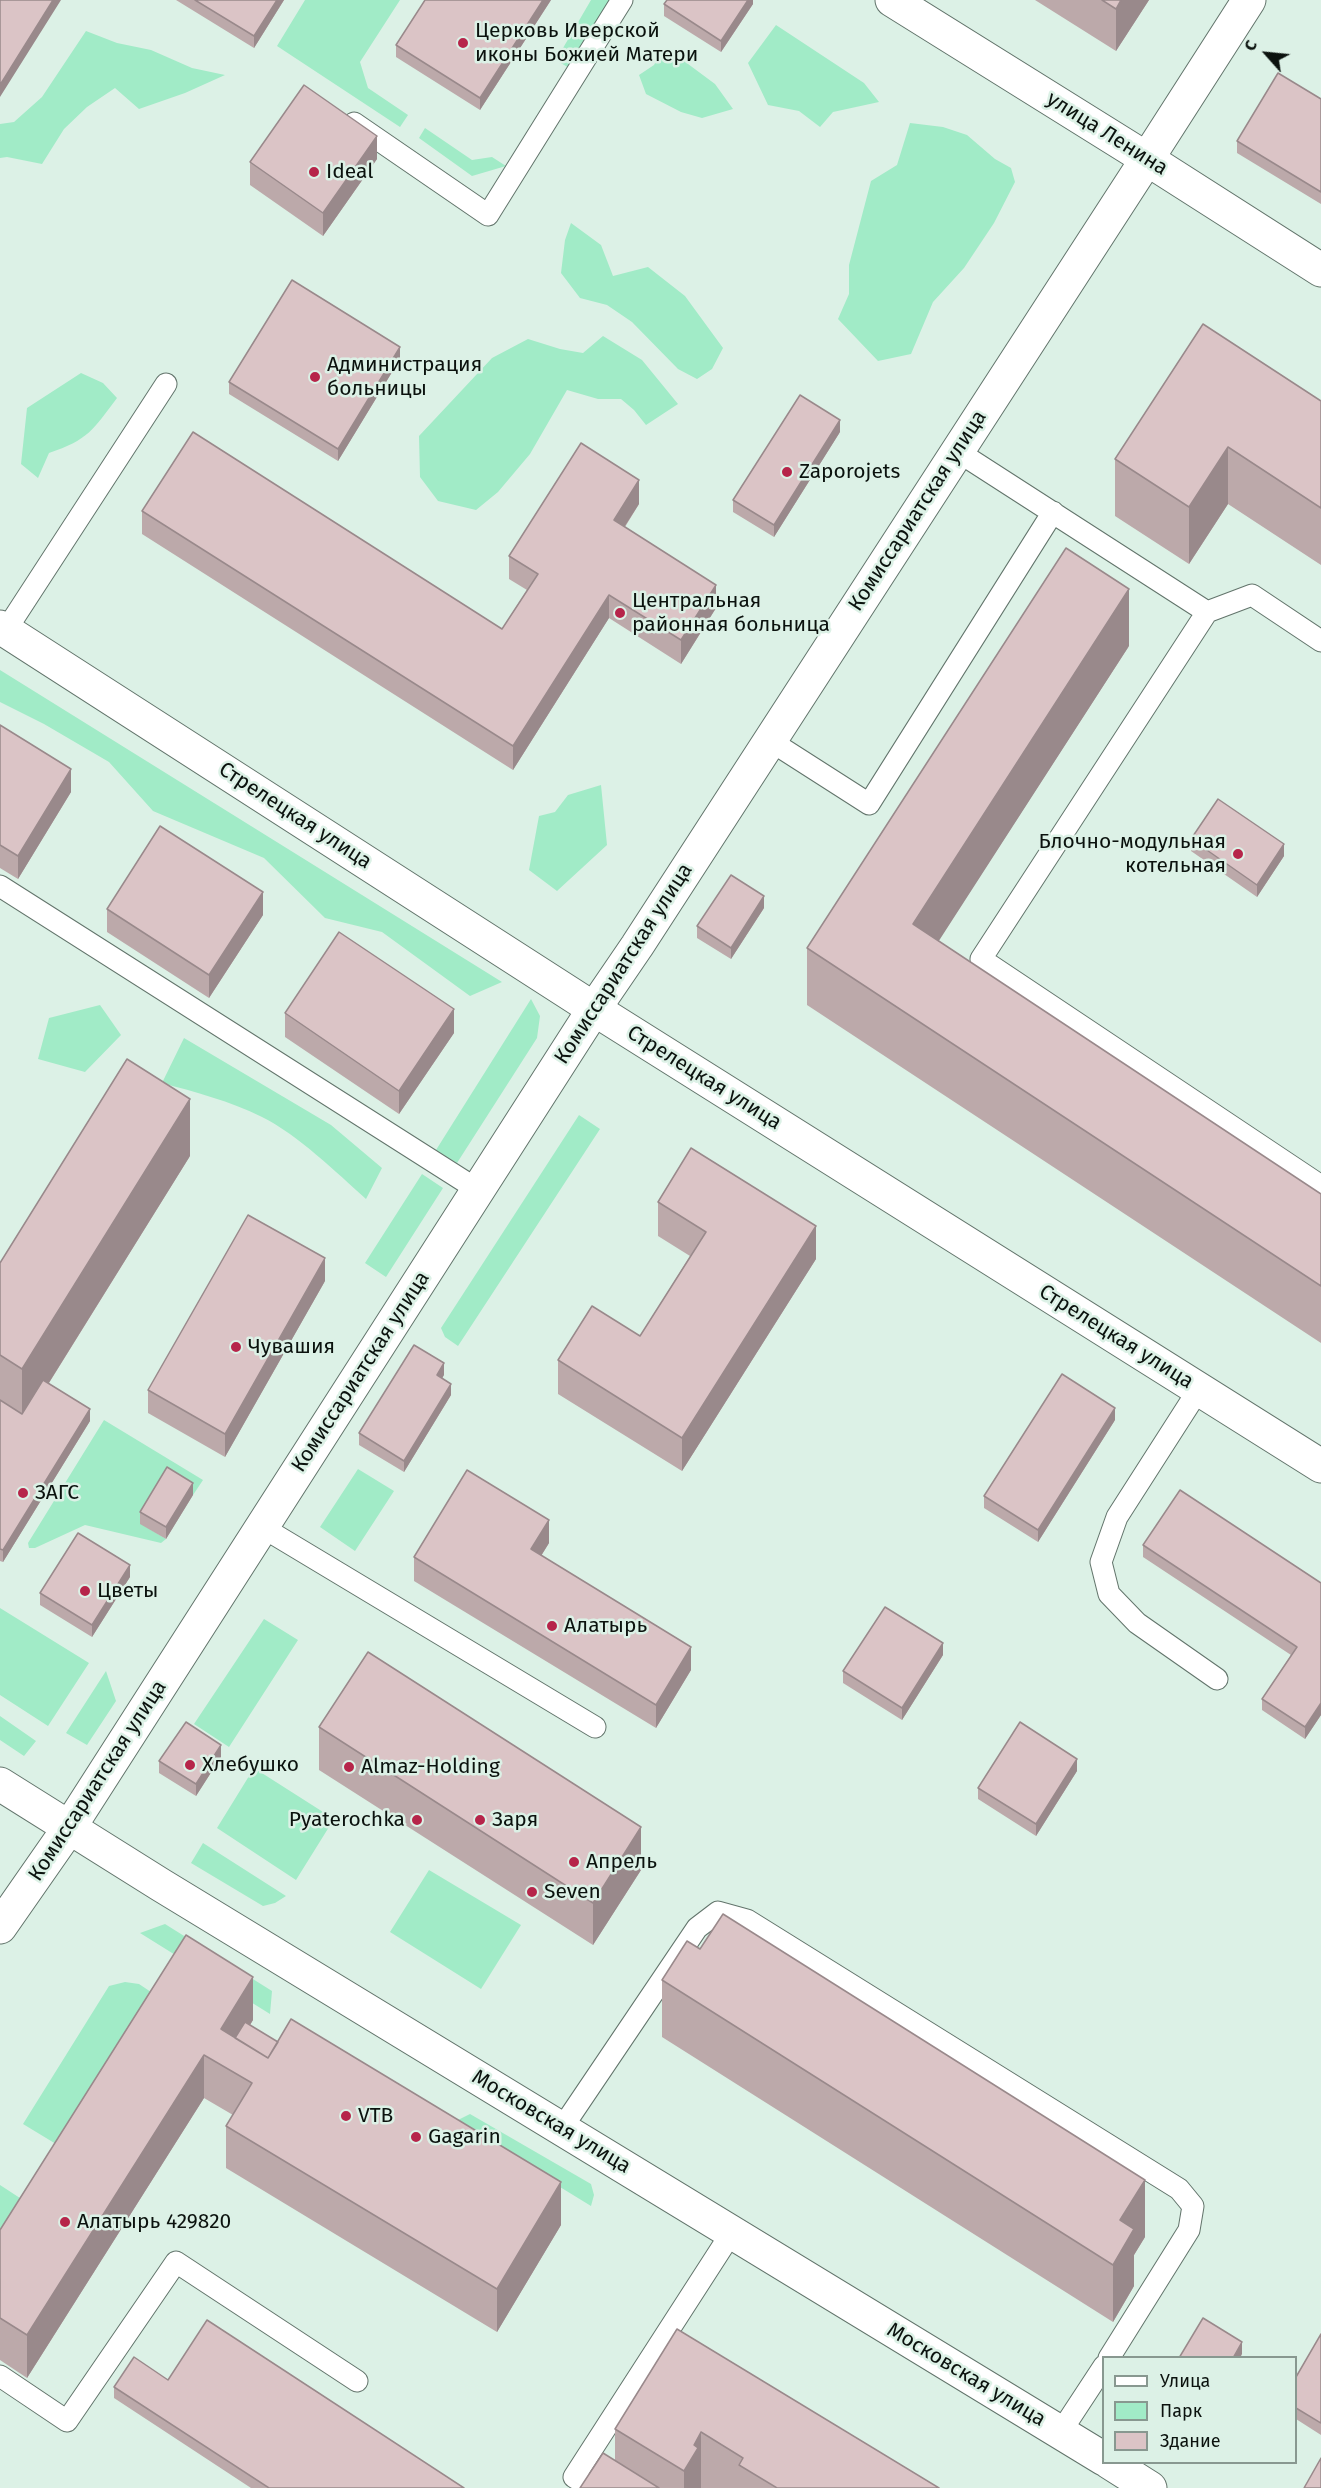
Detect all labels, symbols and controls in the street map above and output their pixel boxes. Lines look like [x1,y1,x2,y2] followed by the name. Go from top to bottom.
[475,18,698,68] place label: Церковь Иверской иконы Божией Матери
[1237,24,1297,84] north arrow
[456,36,470,50] marker: Церковь Иверской иконы Божией Матери
[1240,37,1261,54] text: С
[1042,87,1172,181] street label: улица Ленина
[326,159,373,185] place label: Ideal
[307,165,321,179] marker: Ideal
[327,352,482,402] place label: Администрация больницы
[308,370,322,384] marker: Администрация больницы
[844,406,992,616] street label: Комиссариатская улица
[799,459,900,485] place label: Zaporojets
[780,465,794,479] marker: Zaporojets
[632,588,830,638] place label: Центральная районная больница
[613,606,627,620] marker: Центральная районная больница
[214,757,376,875] street label: Стрелецкая улица
[1039,829,1226,879] place label: Блочно-модульная котельная
[1231,847,1245,861] marker: Блочно-модульная котельная
[550,859,698,1069] street label: Комиссариатская улица
[622,1020,786,1136] street label: Стрелецкая улица
[287,1267,435,1477] street label: Комиссариатская улица
[1034,1279,1198,1395] street label: Стрелецкая улица
[248,1334,335,1360] place label: Чувашия
[229,1340,243,1354] marker: Чувашия
[35,1480,79,1506] place label: ЗАГС
[16,1486,30,1500] marker: ЗАГС
[97,1578,159,1604] place label: Цветы
[78,1584,92,1598] marker: Цветы
[564,1613,647,1639] place label: Алатырь
[545,1619,559,1633] marker: Алатырь
[24,1676,172,1886] street label: Комиссариатская улица
[202,1752,299,1778] place label: Хлебушко
[361,1754,500,1780] place label: Almaz-Holding
[183,1758,197,1772] marker: Хлебушко
[342,1760,356,1774] marker: Almaz-Holding
[289,1807,405,1833] place label: Pyaterochka
[492,1807,538,1833] place label: Заря
[410,1813,424,1827] marker: Pyaterochka
[473,1813,487,1827] marker: Заря
[586,1849,657,1875] place label: Апрель
[567,1855,581,1869] marker: Апрель
[544,1879,601,1905] place label: Seven
[525,1885,539,1899] marker: Seven
[467,2065,635,2179] street label: Московская улица
[358,2103,393,2129] place label: VTB
[339,2109,353,2123] marker: VTB
[428,2124,501,2150] place label: Gagarin
[409,2130,423,2144] marker: Gagarin
[77,2209,231,2235] place label: Алатырь 429820
[58,2215,72,2229] marker: Алатырь 429820
[882,2318,1050,2432] street label: Московская улица
[1102,2356,1297,2464] legend
[1160,2370,1210,2392] text: Улица
[1160,2400,1202,2422] text: Парк
[1160,2430,1221,2452] text: Здание

